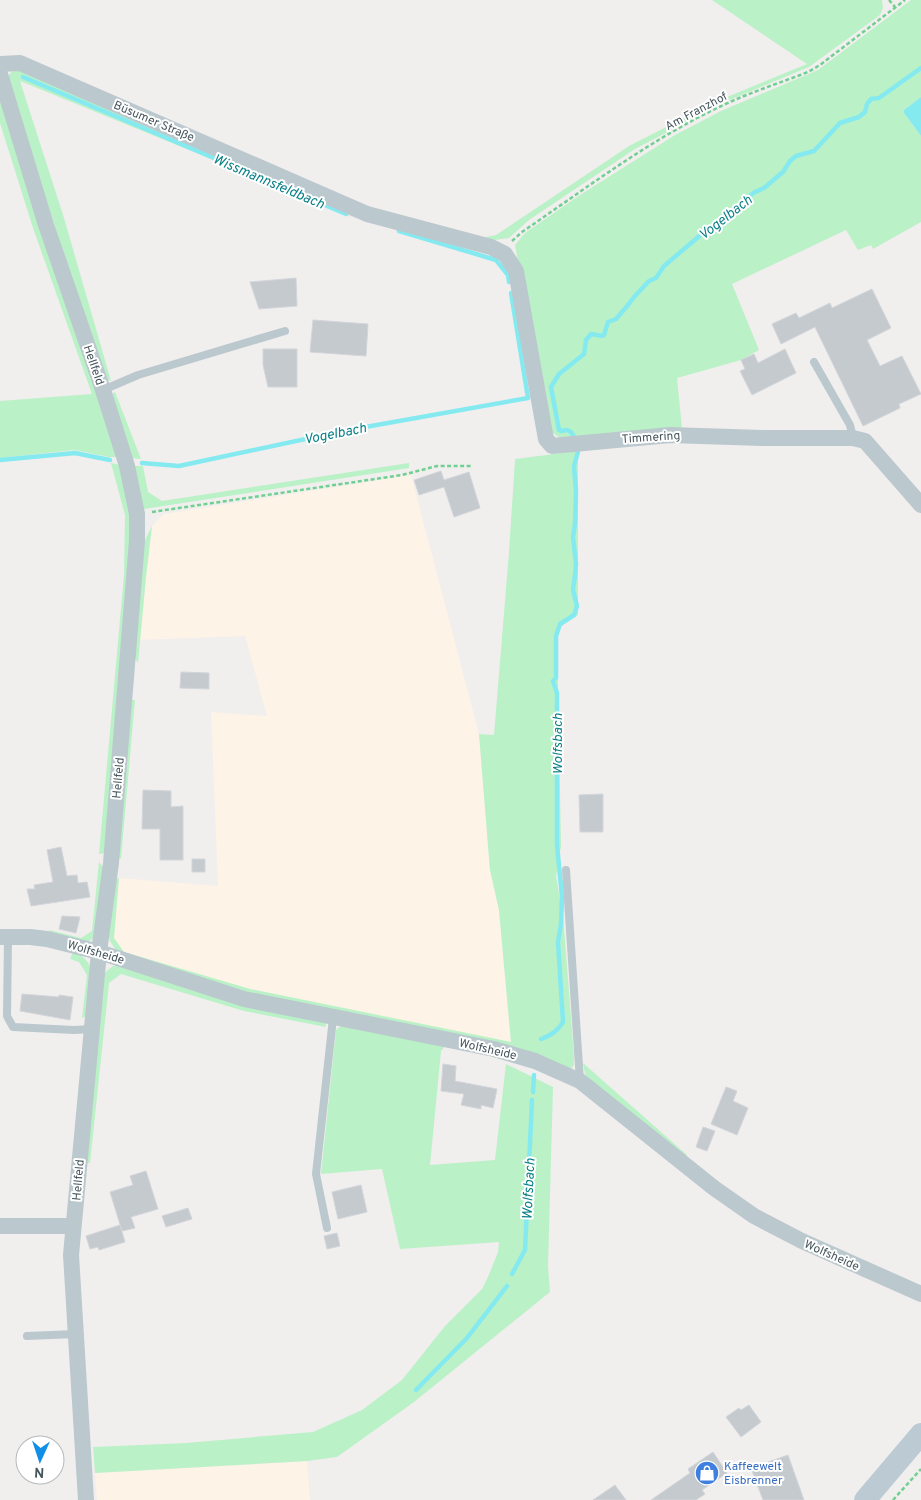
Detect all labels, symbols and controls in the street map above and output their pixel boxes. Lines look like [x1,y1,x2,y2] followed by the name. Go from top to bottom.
[663,89,730,135] street label: Am Franzhof
[111,98,196,146] street label: Büsumer Straße
[210,151,327,214] water label: Wissmannsfeldbach
[696,192,756,244] water label: Vogelbach
[79,343,107,387] street label: Hellfeld
[303,420,368,449] water label: Vogelbach
[621,428,681,448] street label: Timmering
[550,713,567,775] water label: Wolfsbach
[109,757,129,799] street label: Hellfeld
[65,937,126,969] street label: Wolfsheide
[457,1036,518,1064] street label: Wolfsheide
[519,1157,540,1220] water label: Wolfsbach
[69,1159,89,1201] street label: Hellfeld
[802,1237,862,1275] street label: Wolfsheide
[15,1435,65,1485] north arrow
[724,1459,783,1489] place label: Kaffeewelt Eisbrenner
[694,1460,720,1486] shop icon: Kaffeewelt Eisbrenner
[34,1463,45,1480] text: N

